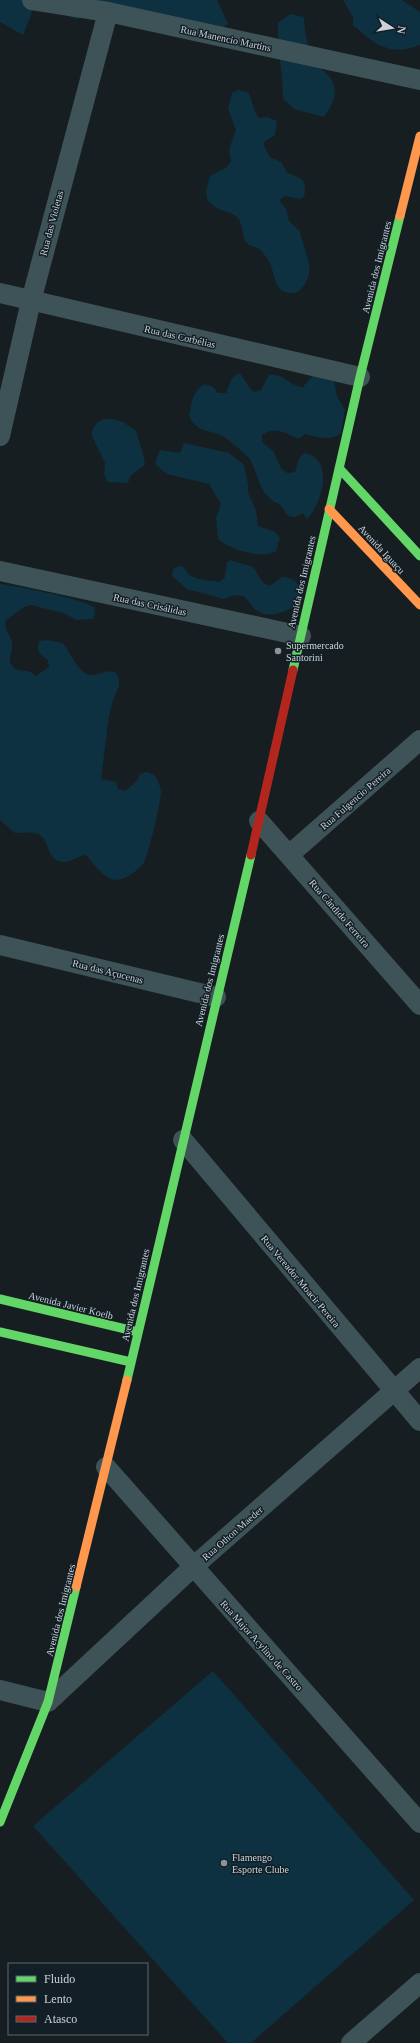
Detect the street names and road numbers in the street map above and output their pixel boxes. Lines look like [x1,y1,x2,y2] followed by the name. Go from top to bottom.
[180,24,272,53] street label: Rua Manencio Martins
[38,189,65,257] street label: Rua das Violetas
[360,220,393,314] street label: Avenida dos Imigrantes
[143,323,217,350] street label: Rua das Corbélias
[356,523,407,576] street label: Avenida Iguaçu
[285,535,318,630] street label: Avenida dos Imigrantes
[112,591,188,618] street label: Rua das Crisálidas
[318,765,393,832] street label: Rua Fulgencio Pereira
[307,877,373,950] street label: Rua Cândido Ferreira
[193,933,226,1027] street label: Avenida dos Imigrantes
[71,957,145,986] street label: Rua das Açucenas
[259,1233,343,1330] street label: Rua Vereador Moacir Pereira
[119,1248,152,1343] street label: Avenida dos Imigrantes
[28,1290,114,1321] street label: Avenida Javier Koelb
[200,1504,265,1563] street label: Rua Othon Maeder
[44,1563,77,1657] street label: Avenida dos Imigrantes
[218,1598,305,1693] street label: Rua Major Acylino de Castro

